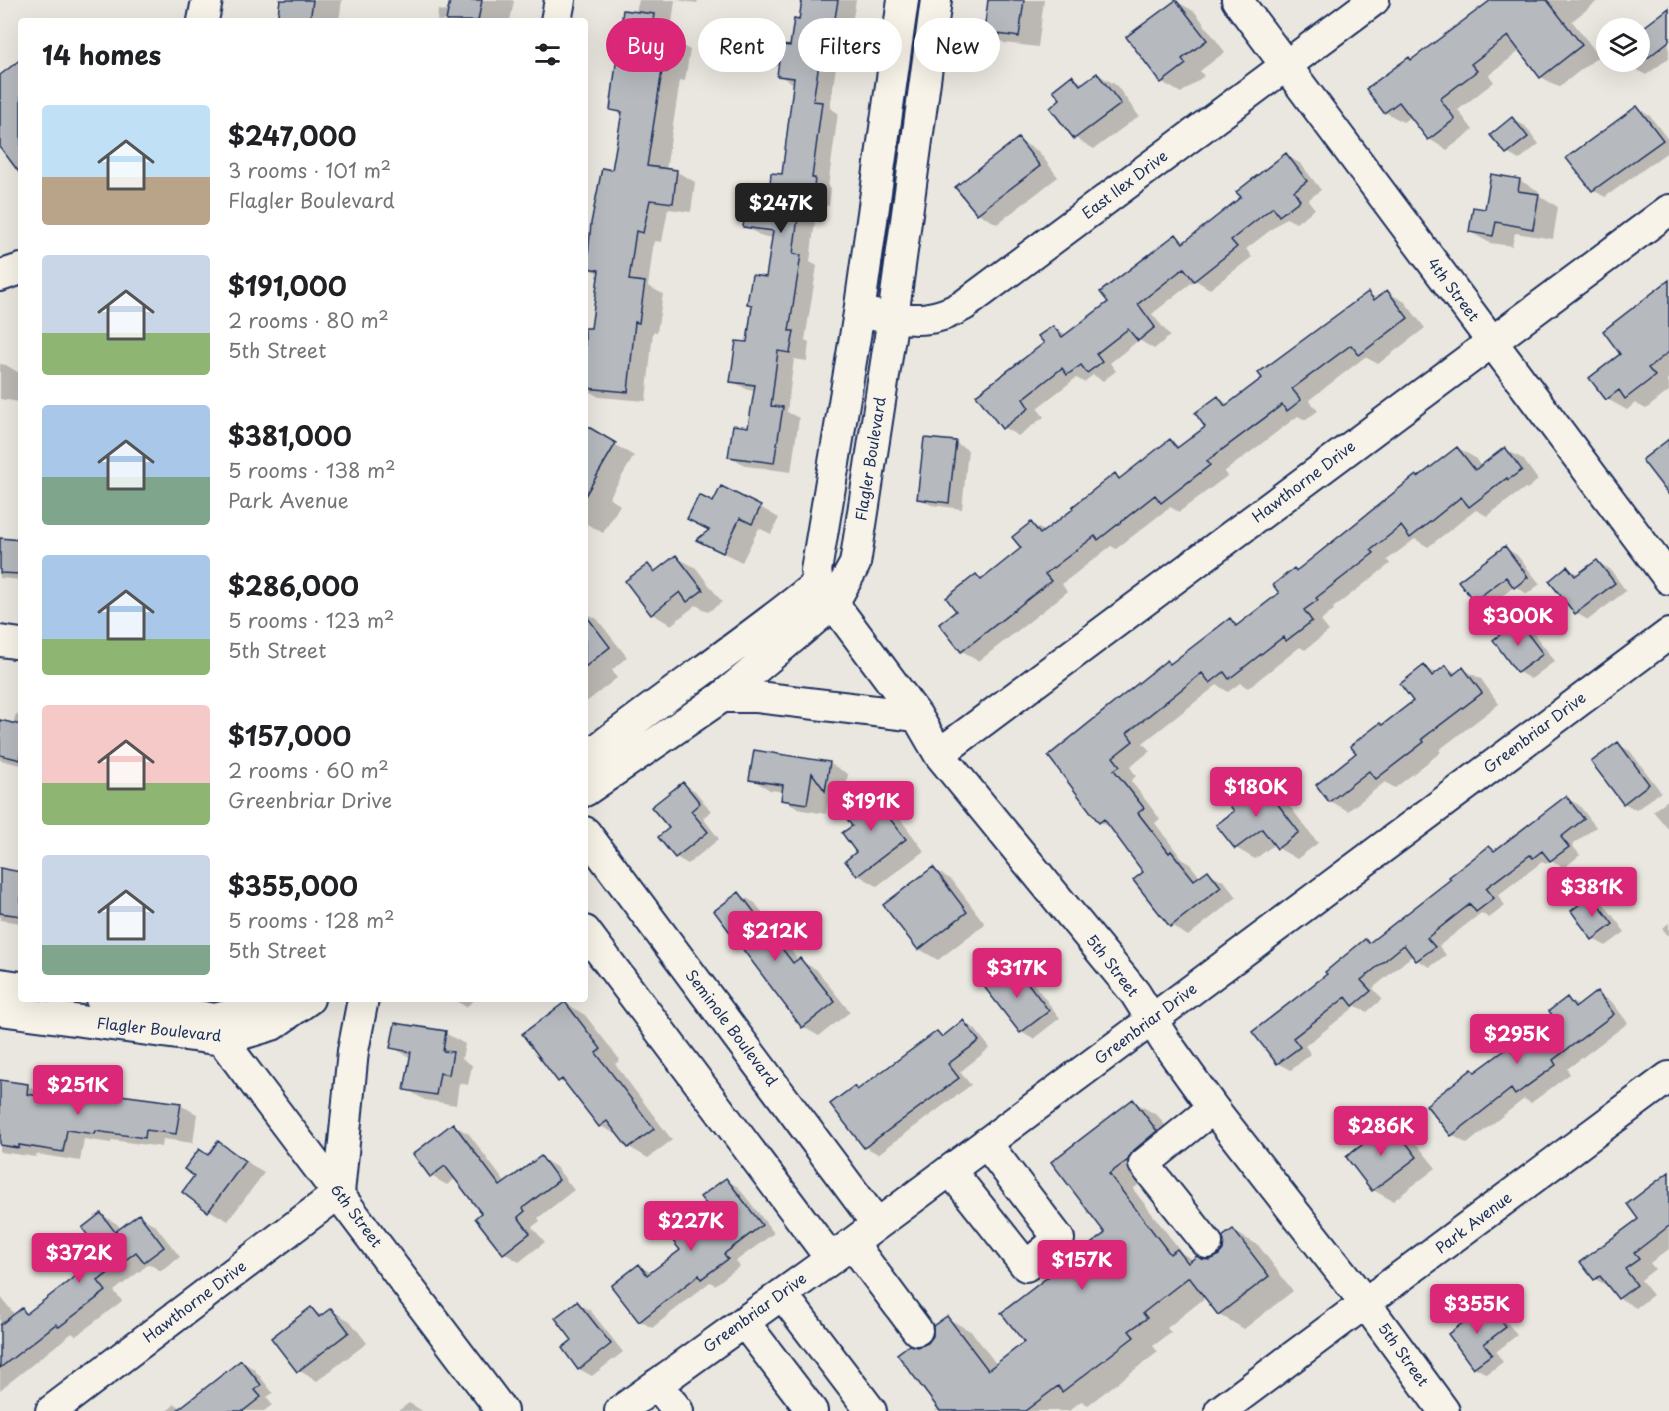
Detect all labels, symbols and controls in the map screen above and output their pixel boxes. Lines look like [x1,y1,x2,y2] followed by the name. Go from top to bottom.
[606,18,686,72] chip: Buy
[698,18,786,72] chip: Rent
[798,18,902,72] chip: Filters
[914,18,1000,72] chip: New
[1596,18,1650,72] map controls
[1596,18,1650,72] button: layers
[42,35,161,74] text: 14 homes
[531,38,564,71] icon: filters
[228,116,356,155] text: $247,000
[90,129,162,201] icon: home
[1076,144,1172,224] street label: East Ilex Drive
[228,155,391,185] text: 3 rooms · 101 m²
[739,183,823,234] pin: $247K
[228,185,395,215] text: Flagler Boulevard
[749,187,813,217] text: $247K
[1423,253,1486,326] street label: 4th Street
[228,266,347,305] text: $191,000
[90,279,162,351] icon: home
[228,305,389,335] text: 2 rooms · 80 m²
[228,335,326,365] text: 5th Street
[848,395,891,522] street label: Flagler Boulevard
[228,416,352,455] text: $381,000
[90,429,162,501] icon: home
[1246,434,1360,527] street label: Hawthorne Drive
[228,455,396,485] text: 5 rooms · 138 m²
[228,485,349,515] text: Park Avenue
[228,566,359,605] text: $286,000
[90,579,162,651] icon: home
[1476,596,1560,647] pin: $300K
[1483,600,1553,630] text: $300K
[228,605,394,635] text: 5 rooms · 123 m²
[228,635,326,665] text: 5th Street
[1478,686,1590,778] street label: Greenbriar Drive
[228,716,351,755] text: $157,000
[90,729,162,801] icon: home
[228,755,389,785] text: 2 rooms · 60 m²
[1214,767,1298,818] pin: $180K
[1224,771,1288,801] text: $180K
[829,781,913,832] pin: $191K
[228,785,392,815] text: Greenbriar Drive
[842,785,900,815] text: $191K
[228,866,358,905] text: $355,000
[1550,867,1634,918] pin: $381K
[1561,871,1623,901] text: $381K
[90,879,162,951] icon: home
[228,905,394,935] text: 5 rooms · 128 m²
[733,911,817,962] pin: $212K
[742,915,808,945] text: $212K
[1081,929,1145,1001] street label: 5th Street
[228,935,326,965] text: 5th Street
[975,948,1059,999] pin: $317K
[987,952,1047,982] text: $317K
[681,964,784,1090] street label: Seminole Boulevard
[1089,977,1201,1069] street label: Greenbriar Drive
[96,1011,223,1046] street label: Flagler Boulevard
[1475,1014,1559,1065] pin: $295K
[1484,1018,1550,1048] text: $295K
[36,1065,120,1116] pin: $251K
[47,1069,109,1099] text: $251K
[1339,1106,1423,1157] pin: $286K
[1348,1110,1414,1140] text: $286K
[326,1179,389,1252] street label: 6th Street
[1430,1185,1516,1258] street label: Park Avenue
[649,1201,733,1252] pin: $227K
[658,1205,724,1235] text: $227K
[37,1233,121,1284] pin: $372K
[46,1237,112,1267] text: $372K
[1040,1240,1124,1291] pin: $157K
[1052,1244,1112,1274] text: $157K
[137,1254,251,1347] street label: Hawthorne Drive
[698,1266,811,1357] street label: Greenbriar Drive
[1435,1284,1519,1335] pin: $355K
[1444,1288,1510,1318] text: $355K
[1373,1317,1435,1391] street label: 5th Street

